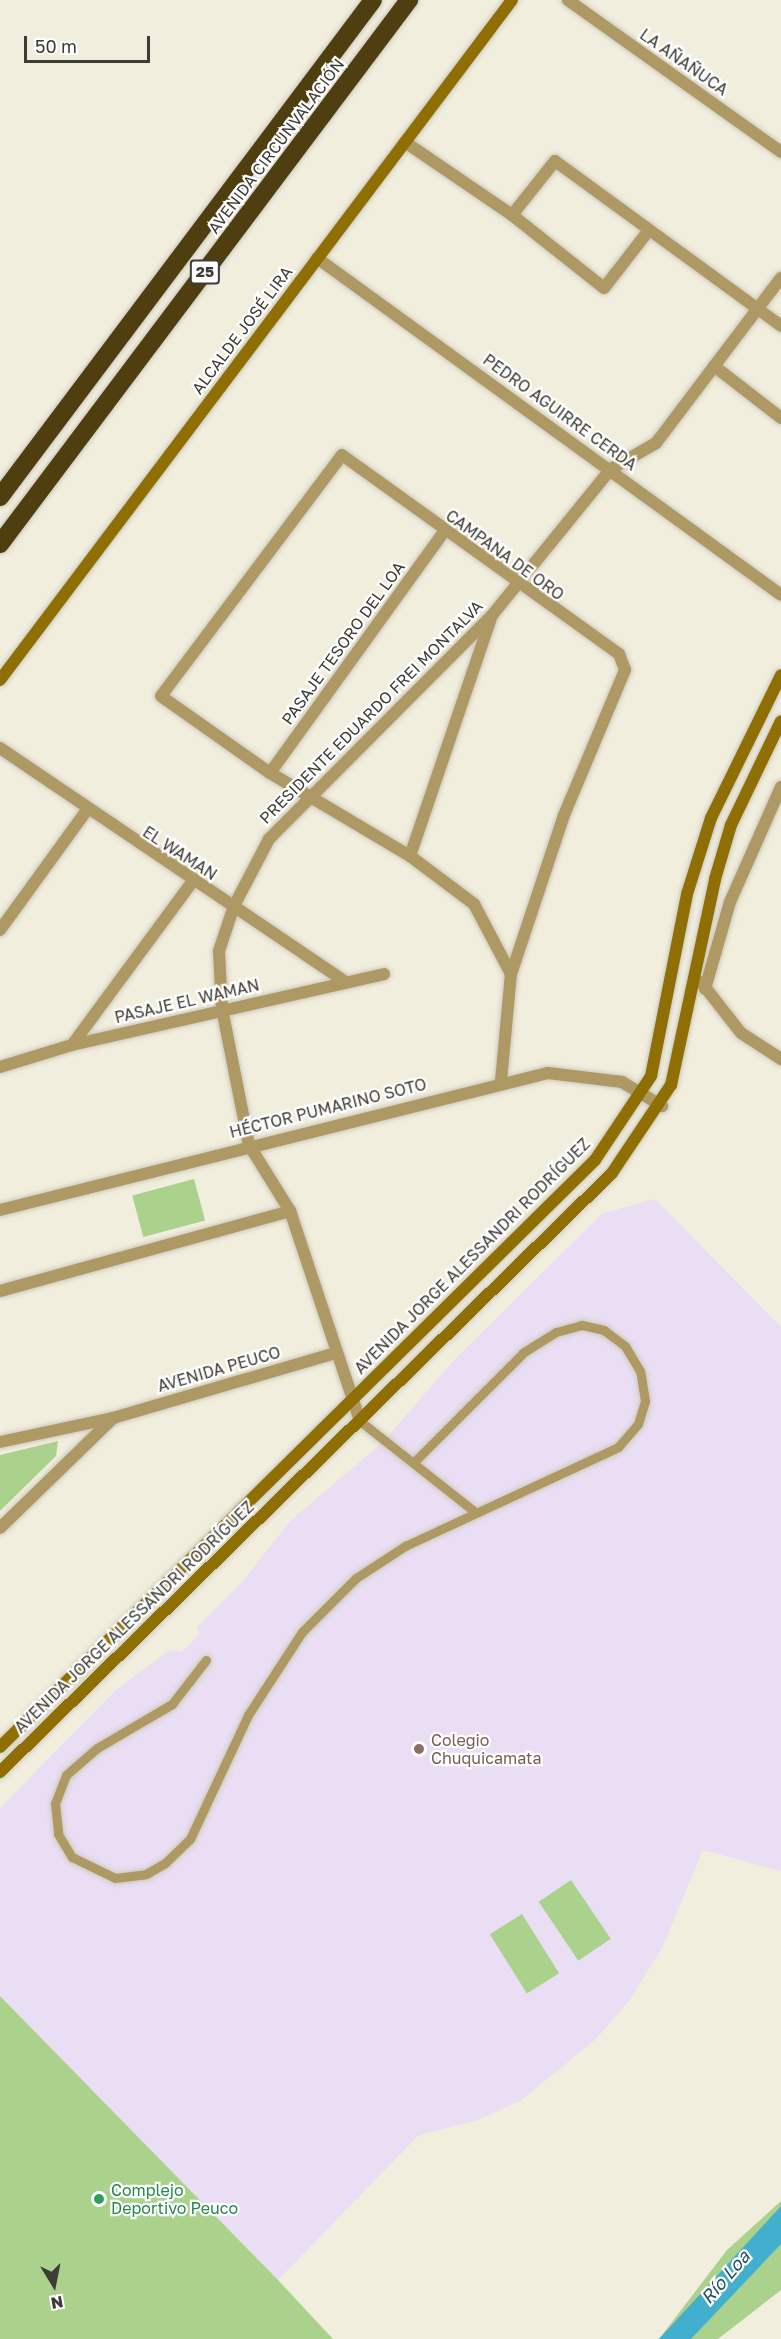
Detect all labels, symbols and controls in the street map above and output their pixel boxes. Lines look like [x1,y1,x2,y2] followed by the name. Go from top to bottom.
[27,24,153,62] scale bar
[636,25,732,99] street label: LA AÑAÑUCA
[35,35,77,57] text: 50 m
[204,55,348,237] street label: AVENIDA CIRCUNVALACIÓN
[188,260,222,284] road number: 25
[188,262,296,398] street label: ALCALDE JOSÉ LIRA
[479,350,641,474] street label: PEDRO AGUIRRE CERDA
[442,506,568,604] street label: CAMPANA DE ORO
[277,558,409,728] street label: PASAJE TESORO DEL LOA
[255,596,487,828] street label: PRESIDENTE EDUARDO FREI MONTALVA
[139,822,221,884] street label: EL WAMAN
[113,975,261,1027] street label: PASAJE EL WAMAN
[227,1074,429,1142] street label: HÉCTOR PUMARINO SOTO
[350,1134,594,1378] street label: AVENIDA JORGE ALESSANDRI RODRÍGUEZ
[155,1342,283,1396] street label: AVENIDA PEUCO
[10,1497,258,1737] street label: AVENIDA JORGE ALESSANDRI RODRÍGUEZ
[431,1730,541,1768] place label: Colegio Chuquicamata
[412,1742,426,1756] marker: Colegio Chuquicamata
[111,2180,238,2218] place label: Complejo Deportivo Peuco
[92,2192,106,2206] marker: Complejo Deportivo Peuco
[696,2246,754,2308] water label: Río Loa
[24,2255,84,2315] north arrow
[49,2292,65,2314] text: N

